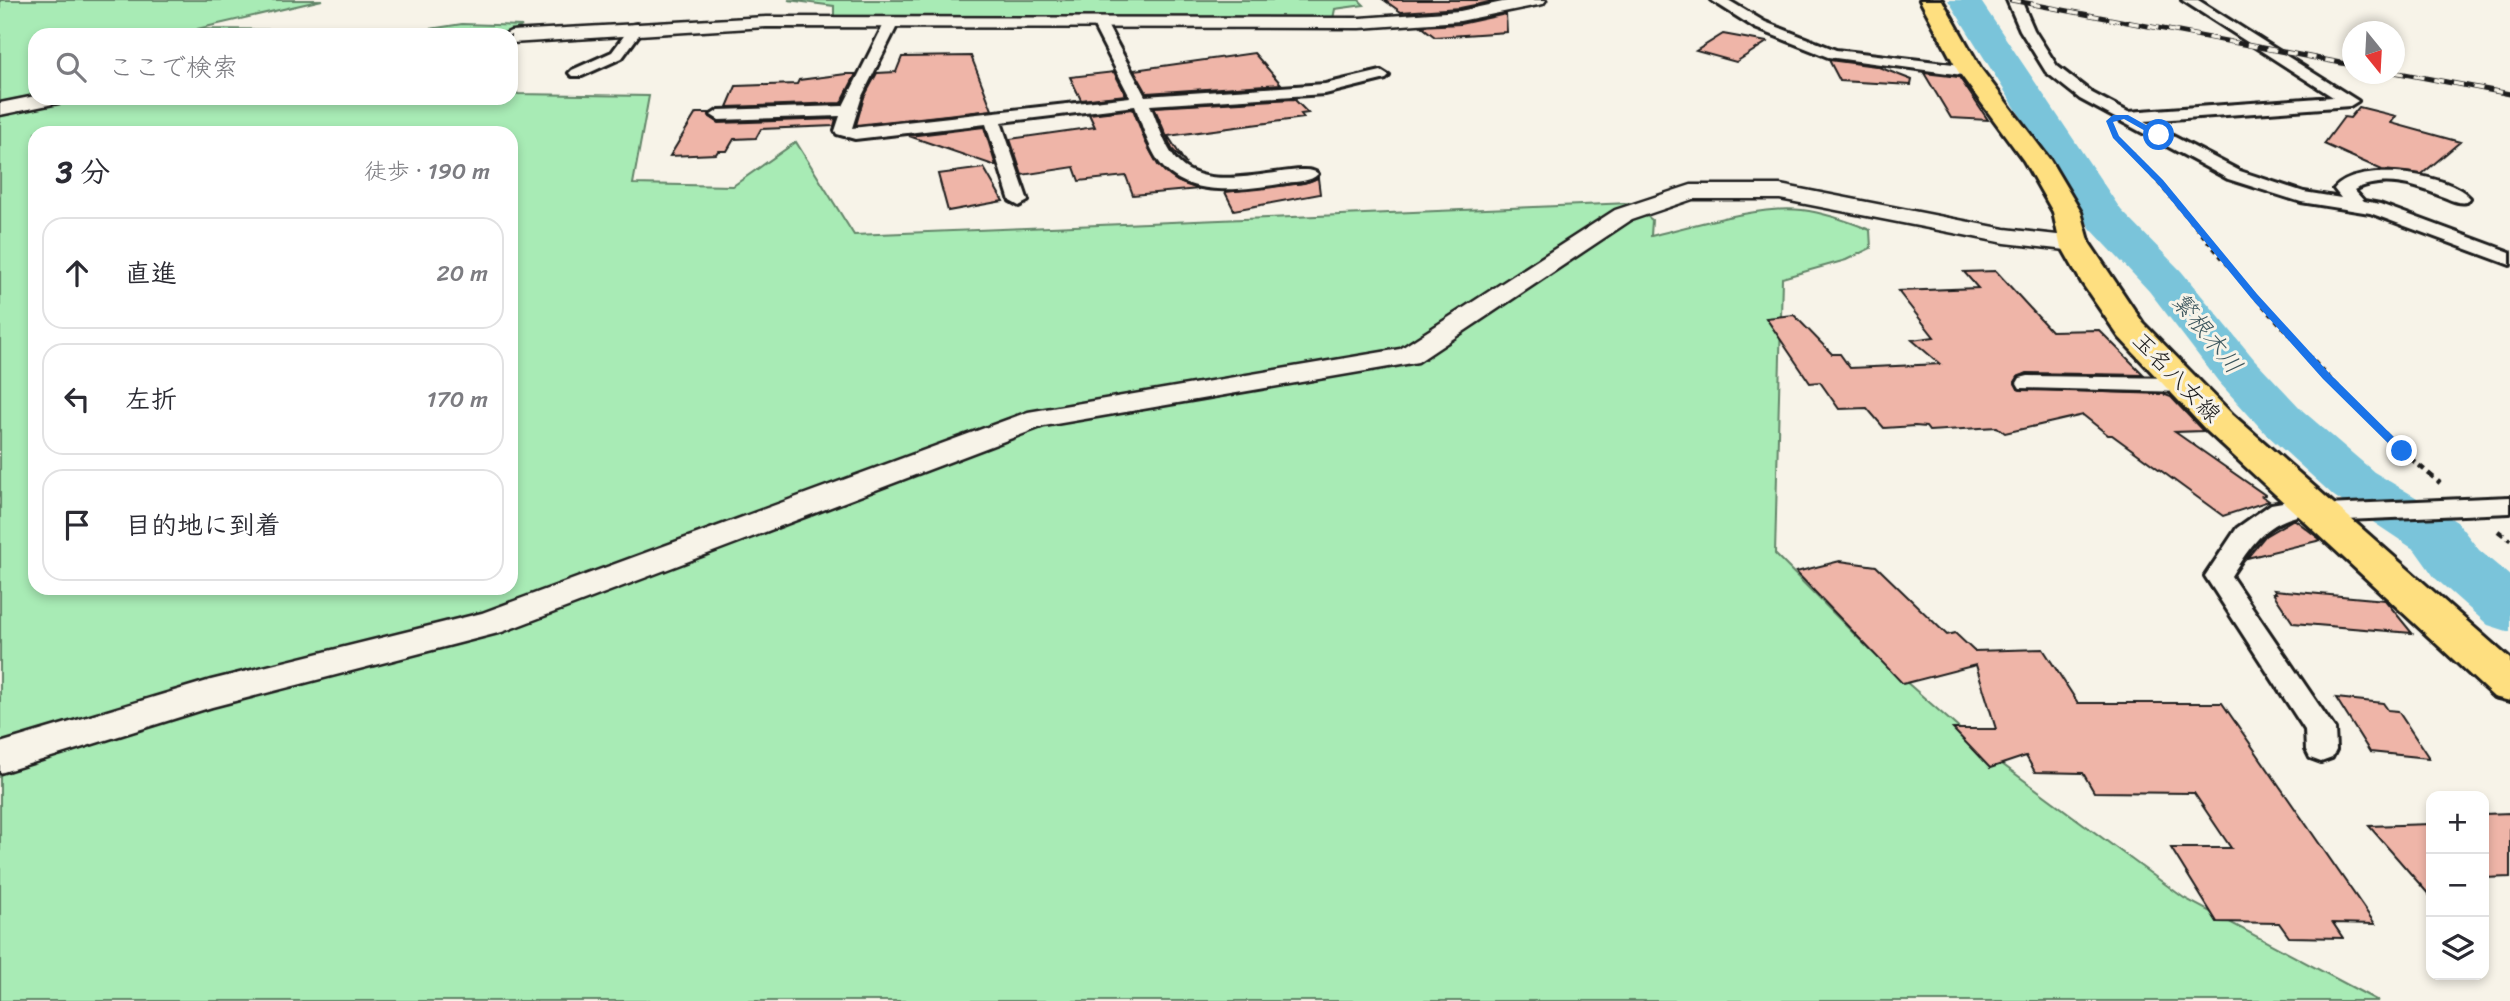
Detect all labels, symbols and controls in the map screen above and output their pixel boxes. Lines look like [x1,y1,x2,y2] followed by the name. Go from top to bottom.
[2342,21,2405,84] north arrow
[28,28,518,105] search box
[108,44,238,90] text: ここで検索
[52,48,90,86] icon: search
[2143,119,2174,150] route start
[56,145,110,199] text: 3 分
[364,151,490,192] text: 徒歩 · 190 m
[125,250,177,296] text: 直進
[437,253,488,294] text: 20 m
[58,254,96,292] icon: ahead
[2160,282,2254,384] water label: 繁根木川
[2122,322,2231,433] street label: 玉名八女線
[125,376,177,422] text: 左折
[427,379,488,420] text: 170 m
[58,380,96,418] icon: left
[2386,435,2417,466] route end
[125,502,281,548] text: 目的地に到着
[58,506,96,544] icon: arrive
[2426,791,2489,980] map controls
[2426,791,2489,854] button: +
[2426,854,2489,917] button: −
[2426,917,2489,980] button: layers

